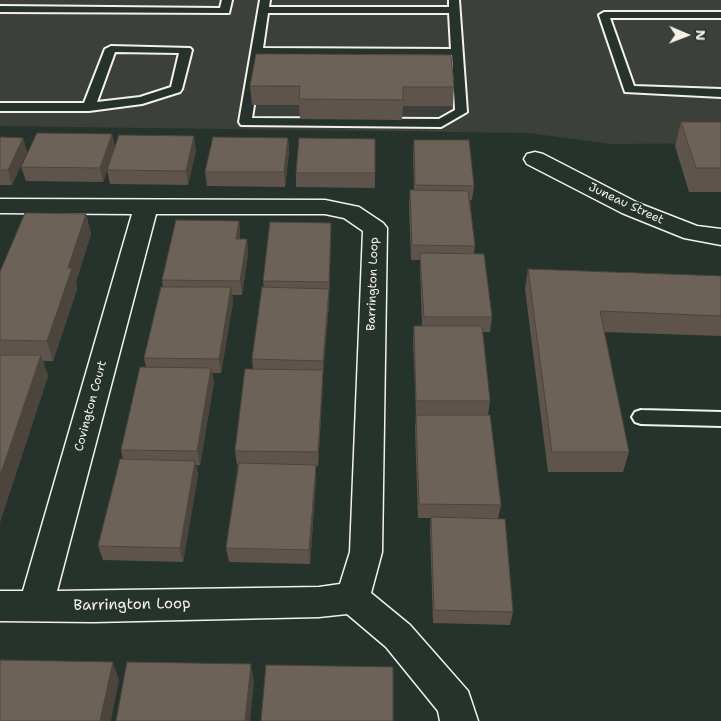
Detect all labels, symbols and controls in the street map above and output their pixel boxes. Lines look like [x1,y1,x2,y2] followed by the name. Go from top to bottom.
[661,10,711,60] north arrow
[692,30,710,41] text: N
[586,180,666,228] street label: Juneau Street
[364,237,382,331] street label: Barrington Loop
[72,359,110,453] street label: Covington Court
[73,595,191,615] street label: Barrington Loop

